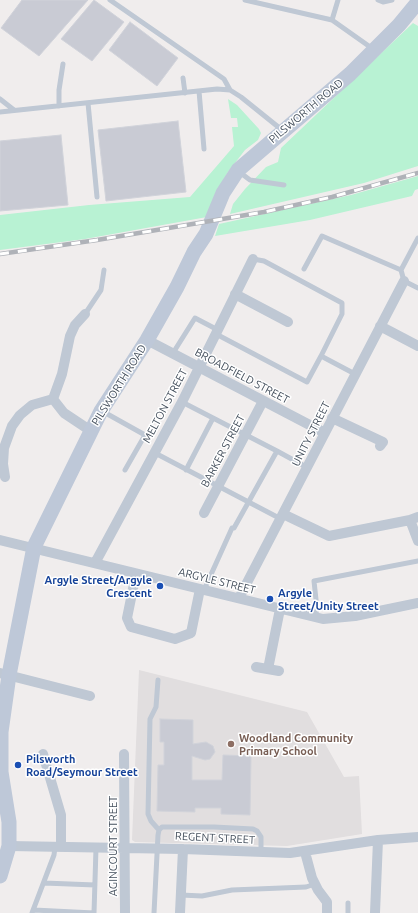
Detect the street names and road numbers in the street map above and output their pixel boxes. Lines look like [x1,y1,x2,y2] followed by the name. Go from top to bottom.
[266,76,346,146] street label: PILSWORTH ROAD
[89,342,149,428] street label: PILSWORTH ROAD
[193,346,291,406] street label: BROADFIELD STREET
[140,367,190,445] street label: MELTON STREET
[289,400,333,468] street label: UNITY STREET
[198,412,248,490] street label: BARKER STREET
[177,565,257,597] street label: ARGYLE STREET
[106,796,120,896] street label: AGINCOURT STREET
[175,829,255,847] street label: REGENT STREET

